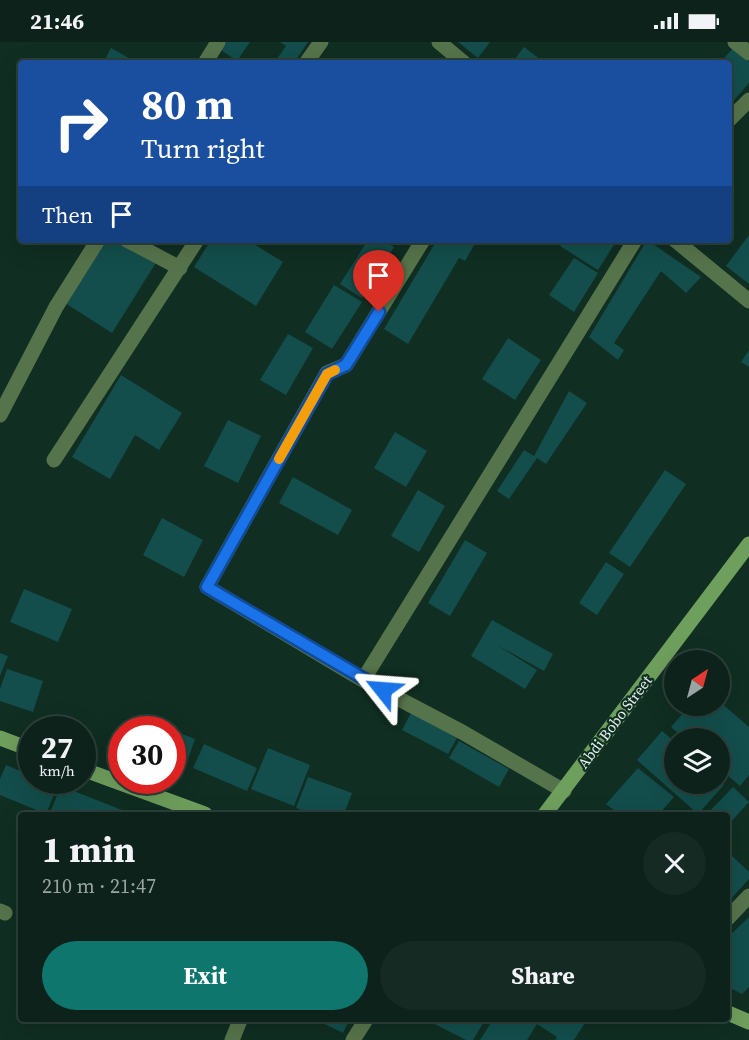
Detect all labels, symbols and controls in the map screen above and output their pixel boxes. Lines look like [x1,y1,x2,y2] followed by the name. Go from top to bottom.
[30,6,84,36] text: 21:46
[141,75,234,133] text: 80 m
[42,84,120,162] icon: right
[141,130,265,167] text: Turn right
[105,198,138,231] icon: arrive
[42,200,93,230] text: Then
[353,250,404,312] pin
[362,259,395,292] icon: arrive
[664,650,730,716] north arrow
[664,650,730,794] map controls
[351,658,415,722] position arrow
[573,671,657,773] street label: Abdi Bobo Street
[108,716,186,794] speed limit sign: 30
[41,727,73,768] text: 27
[664,728,730,794] button: layers
[39,760,75,781] text: km/h
[42,825,135,874] text: 1 min
[643,832,706,895] button: close
[42,872,156,900] text: 210 m · 21:47
[42,941,368,1010] button: Exit
[380,941,706,1010] button: Share

